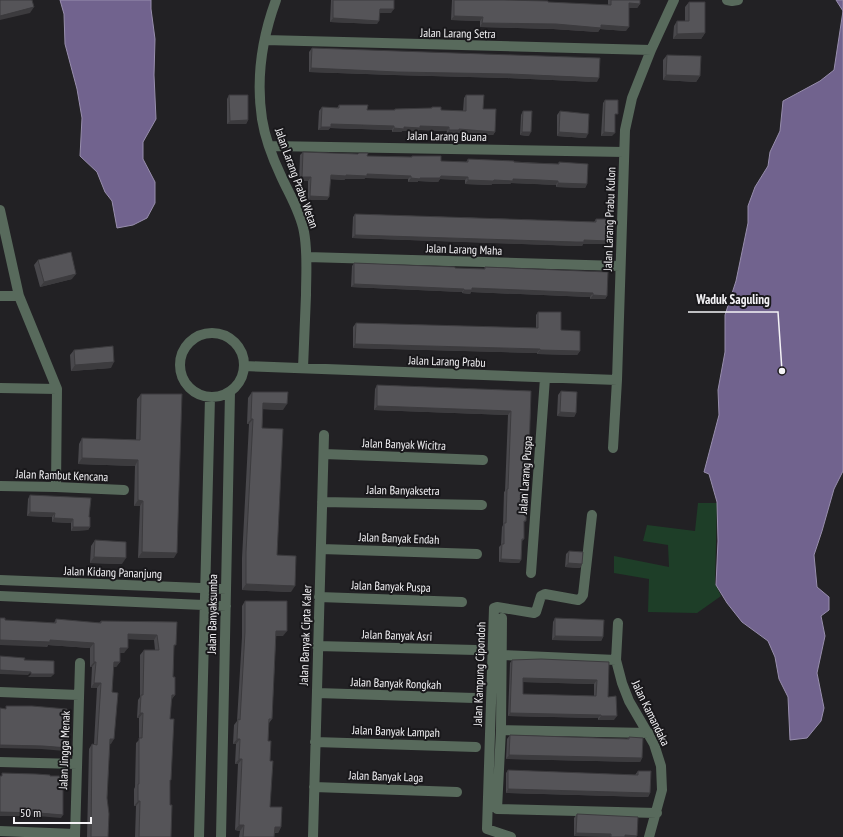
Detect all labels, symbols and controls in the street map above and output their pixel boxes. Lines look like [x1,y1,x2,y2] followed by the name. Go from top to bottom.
[419,25,496,41] street label: Jalan Larang Setra
[272,125,322,230] street label: Jalan Larang Prabu Wetan
[406,128,487,144] street label: Jalan Larang Buana
[600,167,618,272] street label: Jalan Larang Prabu Kulon
[425,240,503,258] street label: Jalan Larang Maha
[688,287,778,312] callout: Waduk Saguling
[695,291,770,308] text: Waduk Saguling
[407,352,486,370] street label: Jalan Larang Prabu
[361,435,446,453] street label: Jalan Banyak Wicitra
[515,435,535,516] street label: Jalan Larang Puspa
[14,466,109,484] street label: Jalan Rambut Kencana
[365,482,440,498] street label: Jalan Banyaksetra
[357,529,440,547] street label: Jalan Banyak Endah
[63,563,162,581] street label: Jalan Kidang Pananjung
[204,574,220,655] street label: Jalan Banyaksumba
[350,577,431,595] street label: Jalan Banyak Puspa
[296,584,314,686] street label: Jalan Banyak Cipta Kaler
[470,622,488,727] street label: Jalan Kampung Cipondoh
[361,626,432,644] street label: Jalan Banyak Asri
[349,674,442,692] street label: Jalan Banyak Rongkah
[628,677,673,748] street label: Jalan Kamandaka
[55,710,73,791] street label: Jalan Jingga Menak
[351,722,440,740] street label: Jalan Banyak Lampah
[347,767,424,785] street label: Jalan Banyak Laga
[14,799,91,825] scale bar
[20,805,41,820] text: 50 m

